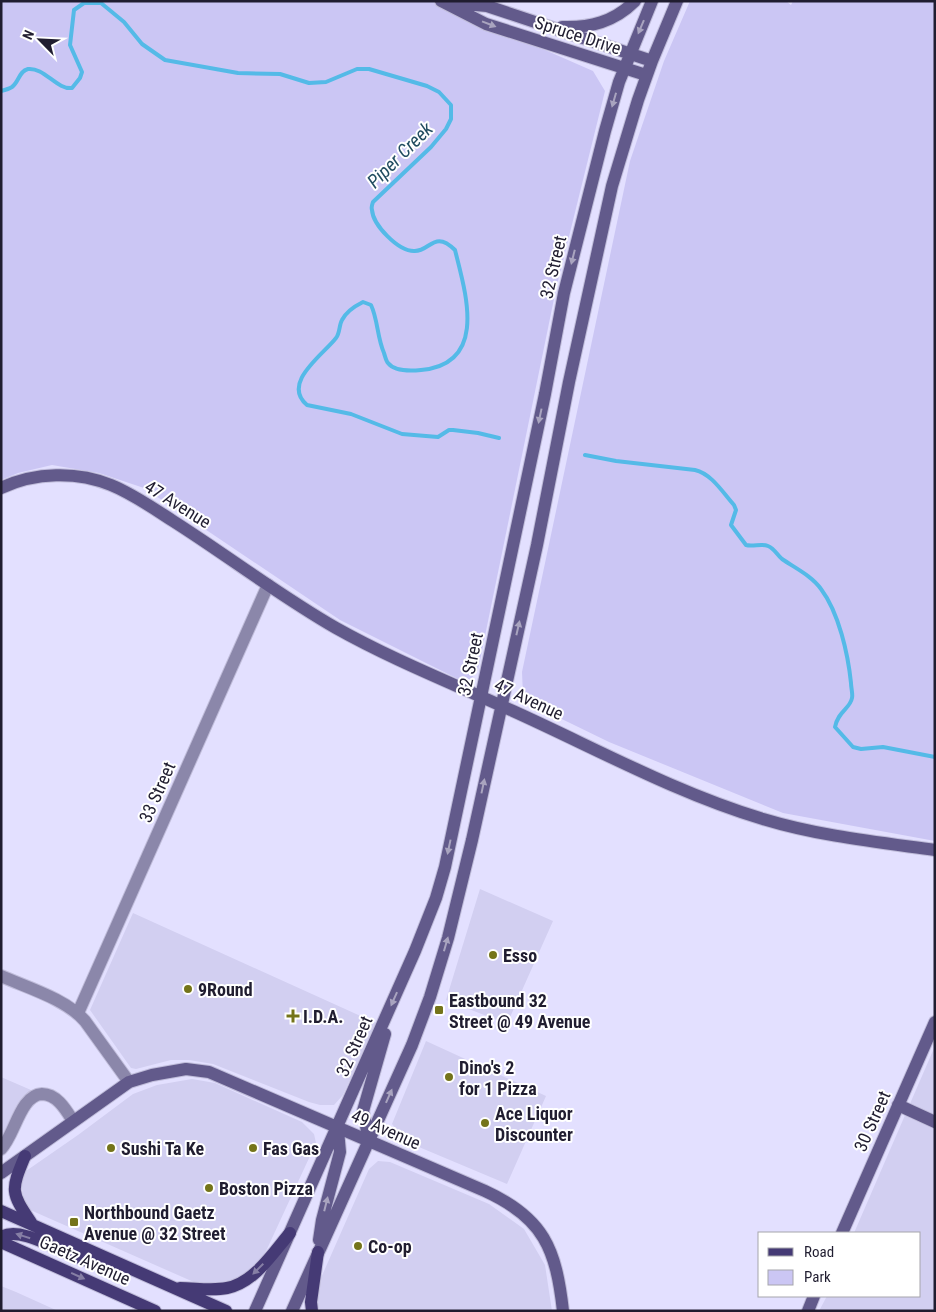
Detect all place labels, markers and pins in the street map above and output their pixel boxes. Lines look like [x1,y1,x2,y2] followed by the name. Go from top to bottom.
[503,945,537,966] place label: Esso
[487,949,499,961] marker: Esso
[198,979,253,1000] place label: 9Round
[182,983,194,995] marker: 9Round
[449,990,591,1032] place label: Eastbound 32 Street @ 49 Avenue
[433,1004,445,1016] marker: Eastbound 32 Street @ 49 Avenue
[303,1006,343,1027] place label: I.D.A.
[287,1010,299,1022] marker: I.D.A.
[459,1057,537,1099] place label: Dino's 2 for 1 Pizza
[443,1071,455,1083] marker: Dino's 2 for 1 Pizza
[495,1103,573,1145] place label: Ace Liquor Discounter
[479,1117,491,1129] marker: Ace Liquor Discounter
[121,1138,204,1159] place label: Sushi Ta Ke
[263,1138,319,1159] place label: Fas Gas
[105,1142,117,1154] marker: Sushi Ta Ke
[247,1142,259,1154] marker: Fas Gas
[219,1178,313,1199] place label: Boston Pizza
[203,1182,215,1194] marker: Boston Pizza
[84,1202,226,1244] place label: Northbound Gaetz Avenue @ 32 Street
[68,1216,80,1228] marker: Northbound Gaetz Avenue @ 32 Street
[368,1236,412,1257] place label: Co-op
[352,1240,364,1252] marker: Co-op

